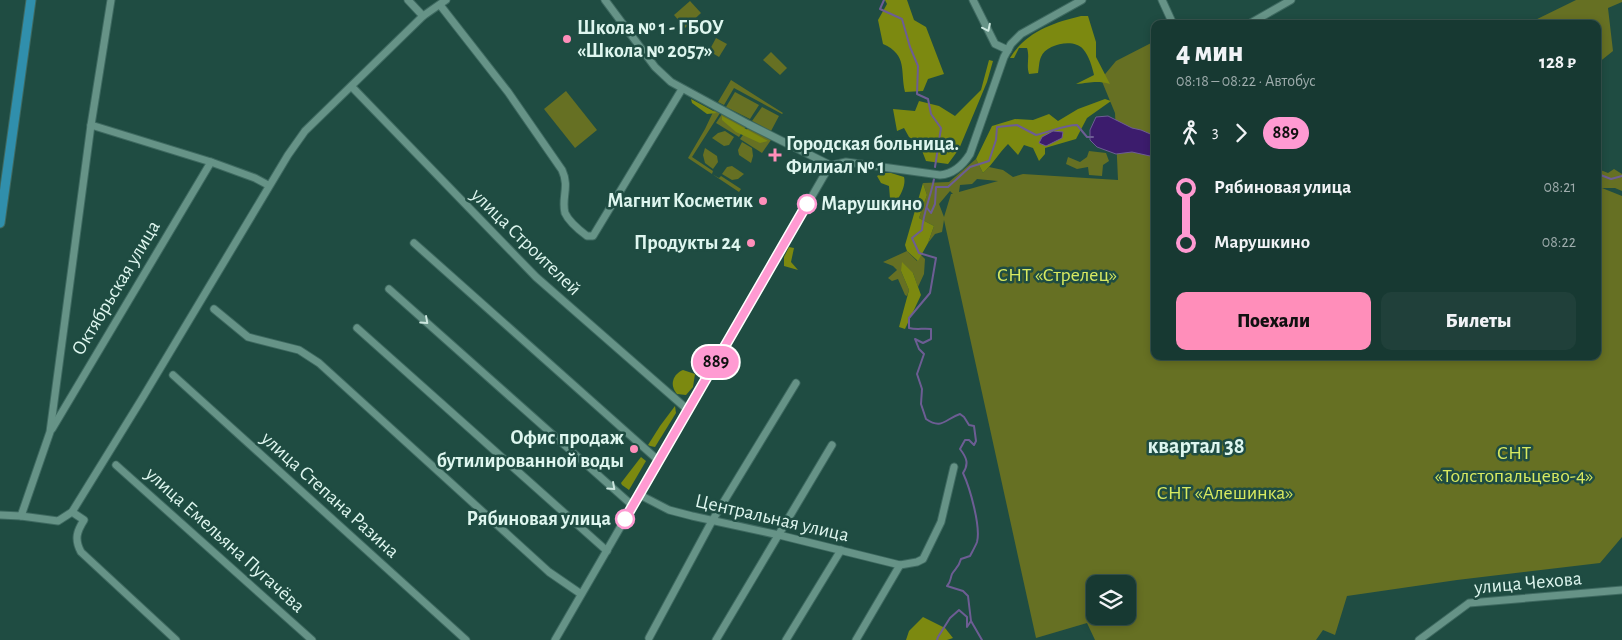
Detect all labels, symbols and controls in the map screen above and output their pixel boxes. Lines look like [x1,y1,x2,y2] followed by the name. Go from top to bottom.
[577,18,724,61] place label: Школа № 1 - ГБОУ «Школа № 2057»
[981,23,991,32] one-way arrow
[561,33,573,45] marker: Школа № 1 - ГБОУ «Школа № 2057»
[1176,39,1243,67] text: 4 мин
[1539,53,1576,72] text: 128 ₽
[1176,73,1316,89] text: 08:18 – 08:22 · Автобус
[1176,119,1204,147] icon: walk
[1227,119,1255,147] icon: forward
[1212,124,1219,140] text: 3
[1273,124,1299,142] text: 889
[786,134,959,177] place label: Городская больница. Филиал № 1
[768,148,782,162] marker: Городская больница. Филиал № 1
[1214,178,1351,197] text: Рябиновая улица
[1544,179,1576,195] text: 08:21
[466,184,585,299] street label: улица Строителей
[607,191,753,211] place label: Магнит Косметик
[797,194,817,214] marker: Марушкино
[821,194,922,214] place label: Марушкино
[757,195,769,207] marker: Магнит Косметик
[68,217,164,359] street label: Октябрьская улица
[634,233,741,253] place label: Продукты 24
[1214,233,1310,252] text: Марушкино
[1542,234,1576,250] text: 08:22
[745,237,757,249] marker: Продукты 24
[997,265,1117,285] park label: СНТ «Стрелец»
[1176,292,1371,350] button: Поехали
[1381,292,1576,350] button: Билеты
[420,316,429,325] one-way arrow
[687,346,745,378] line badge: 889
[703,353,729,371] text: 889
[257,427,403,562] street label: улица Степана Разина
[437,428,625,471] place label: Офис продаж бутилированной воды
[1147,435,1245,457] district label: квартал 38
[628,443,640,455] marker: Офис продаж бутилированной воды
[1434,443,1594,486] park label: СНТ «Толстопальцево-4»
[141,463,308,617] street label: улица Емельяна Пугачёва
[607,481,616,490] one-way arrow
[1157,483,1293,503] park label: СНТ «Алешинка»
[693,491,851,545] street label: Центральная улица
[467,509,612,529] place label: Рябиновая улица
[615,509,635,529] marker: Рябиновая улица
[1472,568,1583,598] street label: улица Чехова
[1086,575,1136,625] map controls
[1086,575,1136,625] button: layers

